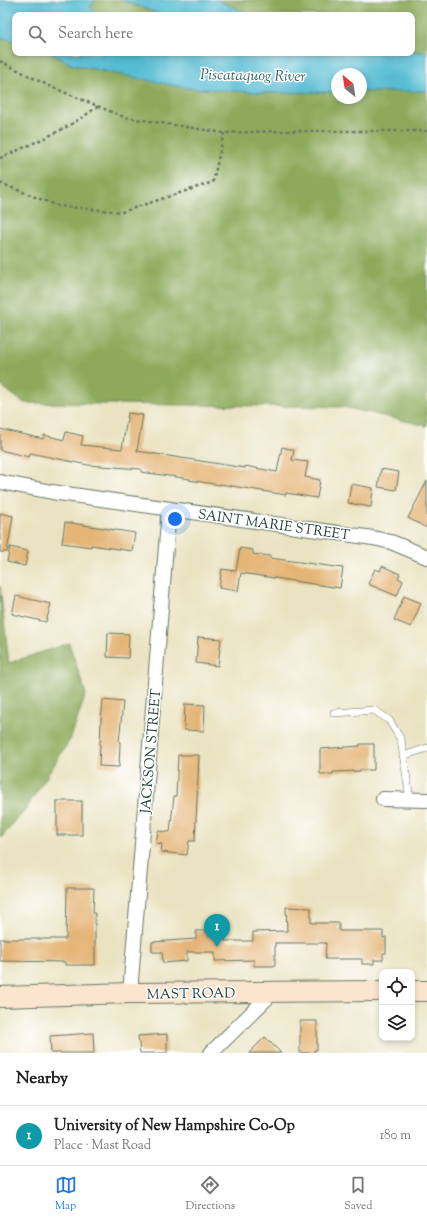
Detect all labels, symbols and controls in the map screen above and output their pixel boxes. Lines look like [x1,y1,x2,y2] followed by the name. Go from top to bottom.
[12,12,415,56] search box
[26,23,48,45] icon: search
[58,24,133,45] text: Search here
[200,65,306,88] water label: Piscataquog River
[331,68,367,104] north arrow
[196,505,351,547] street label: SAINT MARIE STREET
[165,509,185,529] your location
[136,688,167,815] street label: JACKSON STREET
[204,914,230,947] pin: 1
[379,969,415,1041] map controls
[379,969,415,1005] button: locate
[147,984,235,1006] street label: MAST ROAD
[379,1005,415,1041] button: layers
[16,1067,68,1091] text: Nearby
[54,1116,295,1137] text: University of New Hampshire Co-Op
[27,1127,31,1145] text: 1
[380,1127,411,1145] text: 180 m
[54,1137,151,1155] text: Place · Mast Road
[55,1174,77,1214] tab: Map
[186,1174,235,1214] tab: Directions
[344,1174,372,1214] tab: Saved

